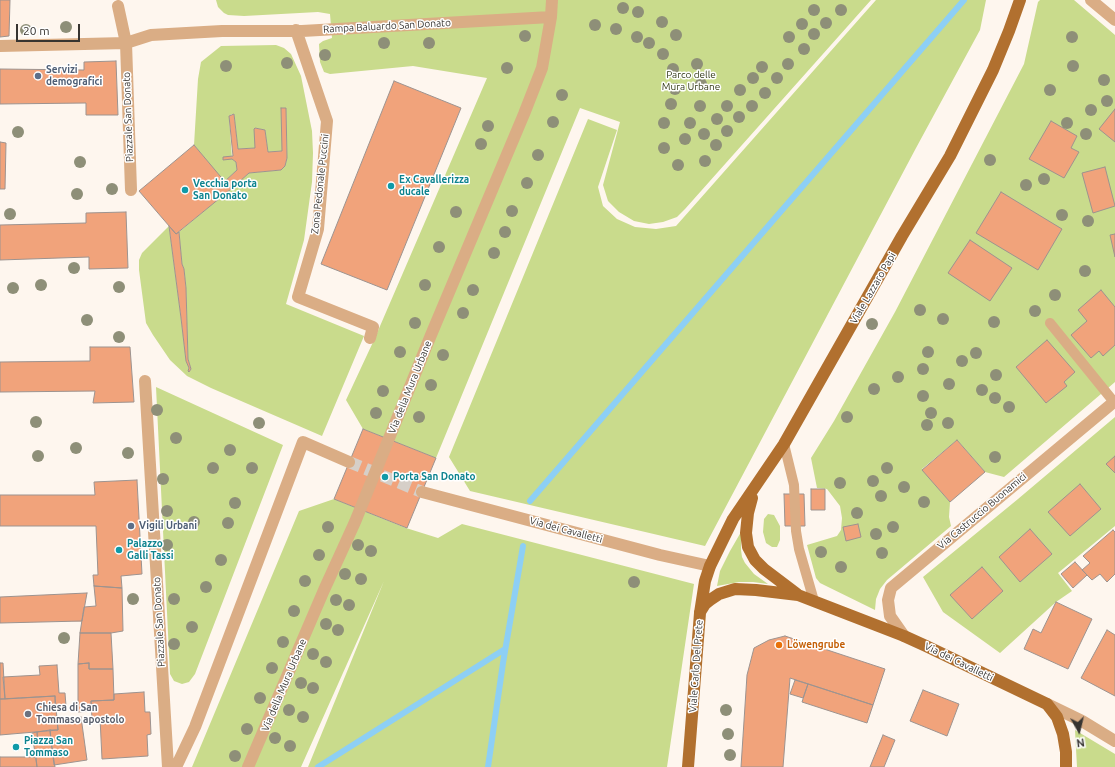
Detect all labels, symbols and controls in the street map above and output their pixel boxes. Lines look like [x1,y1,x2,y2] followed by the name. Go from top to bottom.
[18,16,82,42] scale bar
[323,17,451,35] street label: Rampa Baluardo San Donato
[23,24,50,37] text: 20 m
[46,64,102,88] place label: Servizi demografici
[662,69,720,92] park label: Parco delle Mura Urbane
[33,71,43,81] marker: Servizi demografici
[120,72,136,162] street label: Piazzale San Donato
[309,133,331,235] street label: Zona Pedonale Puccini
[399,174,469,198] place label: Ex Cavallerizza ducale
[193,178,257,202] place label: Vecchia porta San Donato
[386,181,396,191] marker: Ex Cavallerizza ducale
[180,185,190,195] marker: Vecchia porta San Donato
[848,250,898,326] street label: Viale Lazzaro Papi
[386,339,434,435] street label: Via della Mura Urbane
[935,470,1029,552] street label: Via Castruccio Buonamici
[393,471,475,483] place label: Porta San Donato
[380,472,390,482] marker: Porta San Donato
[528,515,604,545] street label: Via dei Cavalletti
[139,520,197,532] place label: Vigili Urbani
[126,521,136,531] marker: Vigili Urbani
[127,538,174,562] place label: Palazzo Galli Tassi
[114,545,124,555] marker: Palazzo Galli Tassi
[151,577,167,667] street label: Piazzale San Donato
[687,619,705,713] street label: Viale Carlo Del Prete
[259,637,309,733] street label: Via della Mura Urbane
[787,639,845,651] place label: Löwengrube
[774,640,784,650] marker: Löwengrube
[923,640,995,684] street label: Via dei Cavalletti
[36,702,125,726] place label: Chiesa di San Tommaso apostolo
[23,709,33,719] marker: Chiesa di San Tommaso apostolo
[1059,711,1099,751] north arrow
[24,735,73,758] place label: Piazza San Tommaso
[1076,736,1086,749] text: N
[11,742,21,752] marker: Piazza San Tommaso

